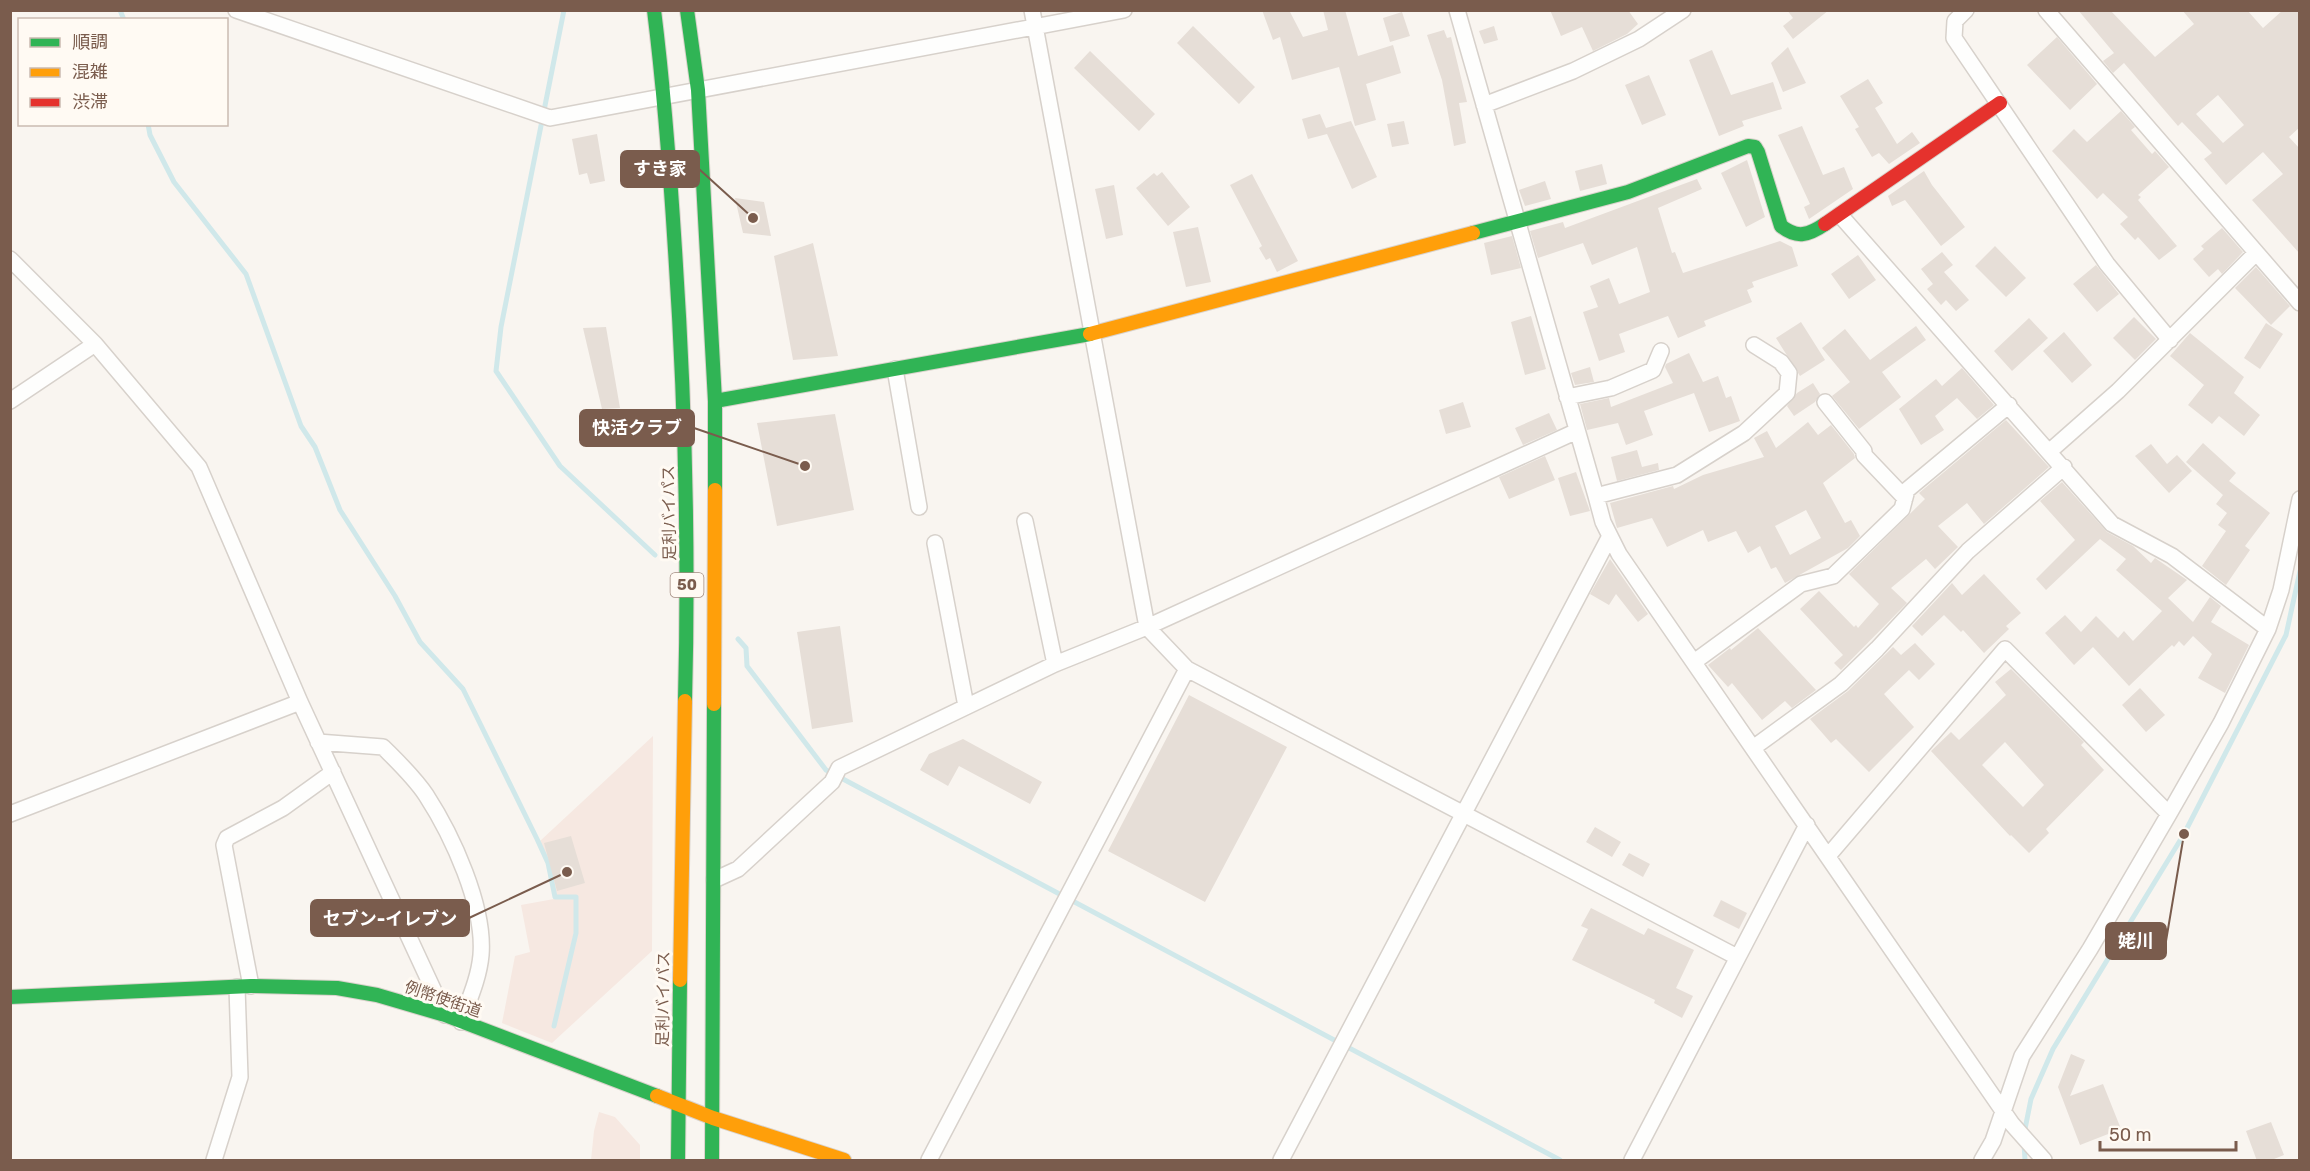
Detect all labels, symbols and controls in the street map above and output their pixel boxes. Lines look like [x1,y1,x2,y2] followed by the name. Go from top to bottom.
[18,18,228,126] legend
[72,31,108,53] text: 順調
[72,61,108,83] text: 混雑
[72,91,108,113] text: 渋滞
[621,151,699,187] callout: すき家
[633,158,687,180] text: すき家
[580,410,694,446] callout: 快活クラブ
[592,417,682,439] text: 快活クラブ
[659,465,679,561] street label: 足利バイパス
[670,573,704,597] road number: 50
[311,900,469,936] callout: セブン-イレブン
[323,908,457,930] text: セブン-イレブン
[2106,923,2166,959] callout: 姥川
[2118,930,2154,952] text: 姥川
[653,951,673,1047] street label: 足利バイパス
[402,977,484,1021] street label: 例幣使街道
[2100,1114,2236,1152] scale bar
[2109,1124,2152,1146] text: 50 m

